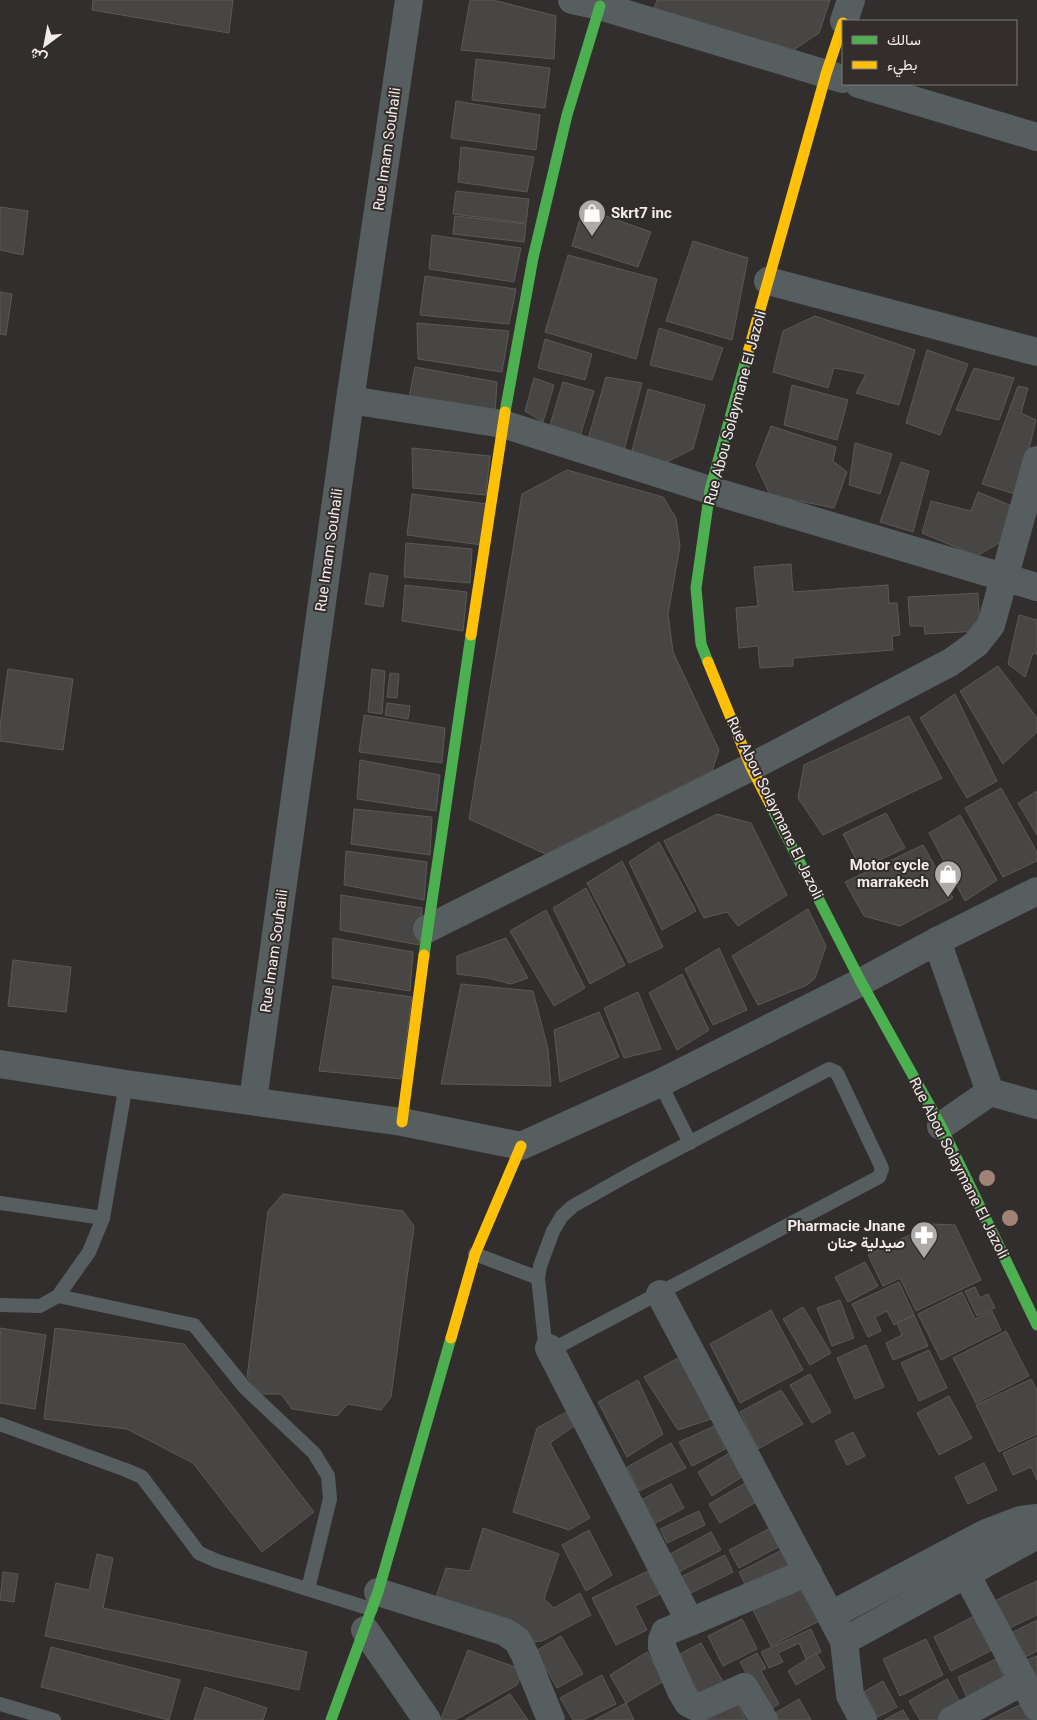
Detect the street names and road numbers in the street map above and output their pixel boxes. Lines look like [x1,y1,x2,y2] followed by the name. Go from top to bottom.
[369,86,405,212] street label: Rue Imam Souhaili
[700,309,770,507] street label: Rue Abou Solaymane El Jazoli
[311,487,347,613] street label: Rue Imam Souhaili
[723,714,827,902] street label: Rue Abou Solaymane El Jazoli
[256,888,292,1014] street label: Rue Imam Souhaili
[905,1074,1013,1262] street label: Rue Abou Solaymane El Jazoli

